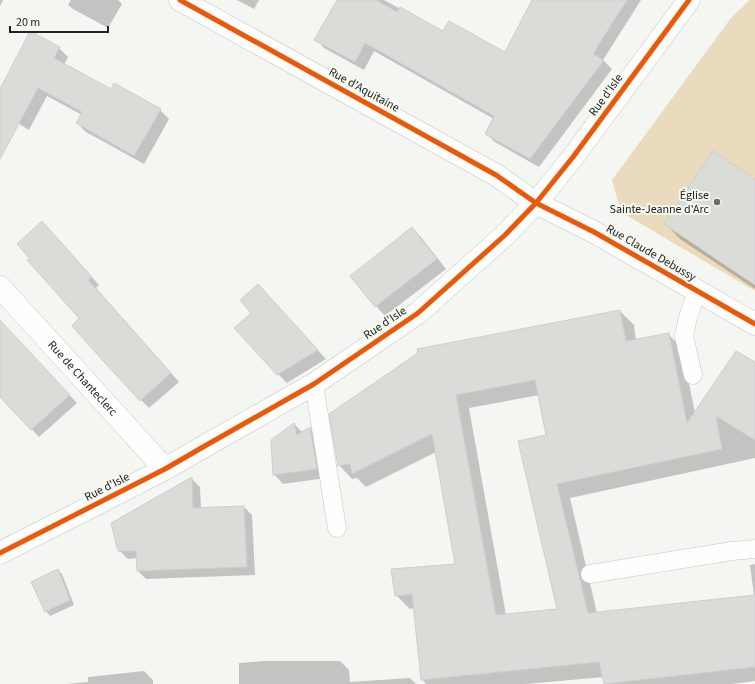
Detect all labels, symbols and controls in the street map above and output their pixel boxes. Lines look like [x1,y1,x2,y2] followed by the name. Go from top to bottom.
[10,8,108,34] scale bar
[16,14,40,31] text: 20 m
[325,63,403,117] street label: Rue d'Aquitaine
[585,70,627,120] street label: Rue d'Isle
[609,187,710,218] place label: Église Sainte-Jeanne d'Arc
[712,197,722,207] marker: Église Sainte-Jeanne d'Arc
[603,220,699,286] street label: Rue Claude Debussy
[360,302,410,344] street label: Rue d'Isle
[44,337,122,420] street label: Rue de Chanteclerc
[82,468,133,506] street label: Rue d'Isle

